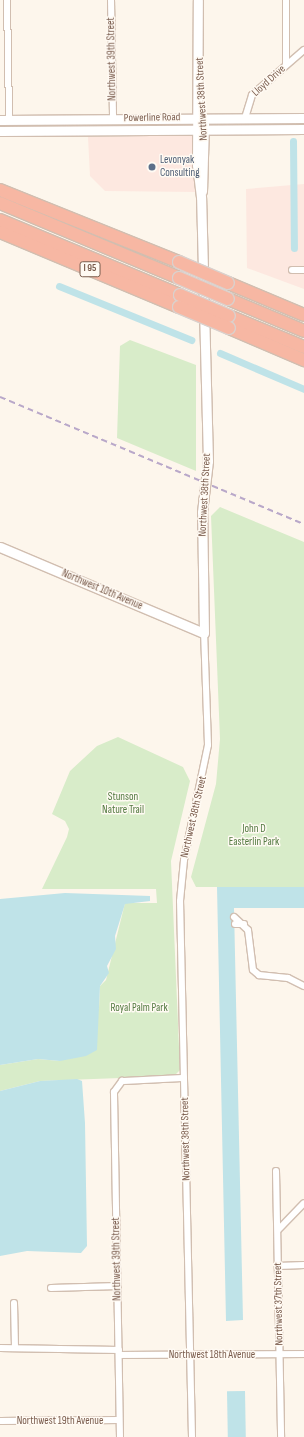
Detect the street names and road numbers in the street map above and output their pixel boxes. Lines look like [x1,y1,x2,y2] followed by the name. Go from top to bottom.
[105,17,119,101] street label: Northwest 39th Street
[193,57,211,141] street label: Northwest 38th Street
[250,63,288,99] street label: Lloyd Drive
[124,111,180,125] street label: Powerline Road
[79,261,101,277] road number: I 95
[196,453,214,537] street label: Northwest 38th Street
[60,567,144,613] street label: Northwest 10th Avenue
[178,775,210,859] street label: Northwest 38th Street
[179,1097,193,1181] street label: Northwest 38th Street
[110,1217,124,1301] street label: Northwest 39th Street
[272,1262,286,1346] street label: Northwest 37th Street
[169,1348,255,1362] street label: Northwest 18th Avenue
[17,1414,103,1428] street label: Northwest 19th Avenue

